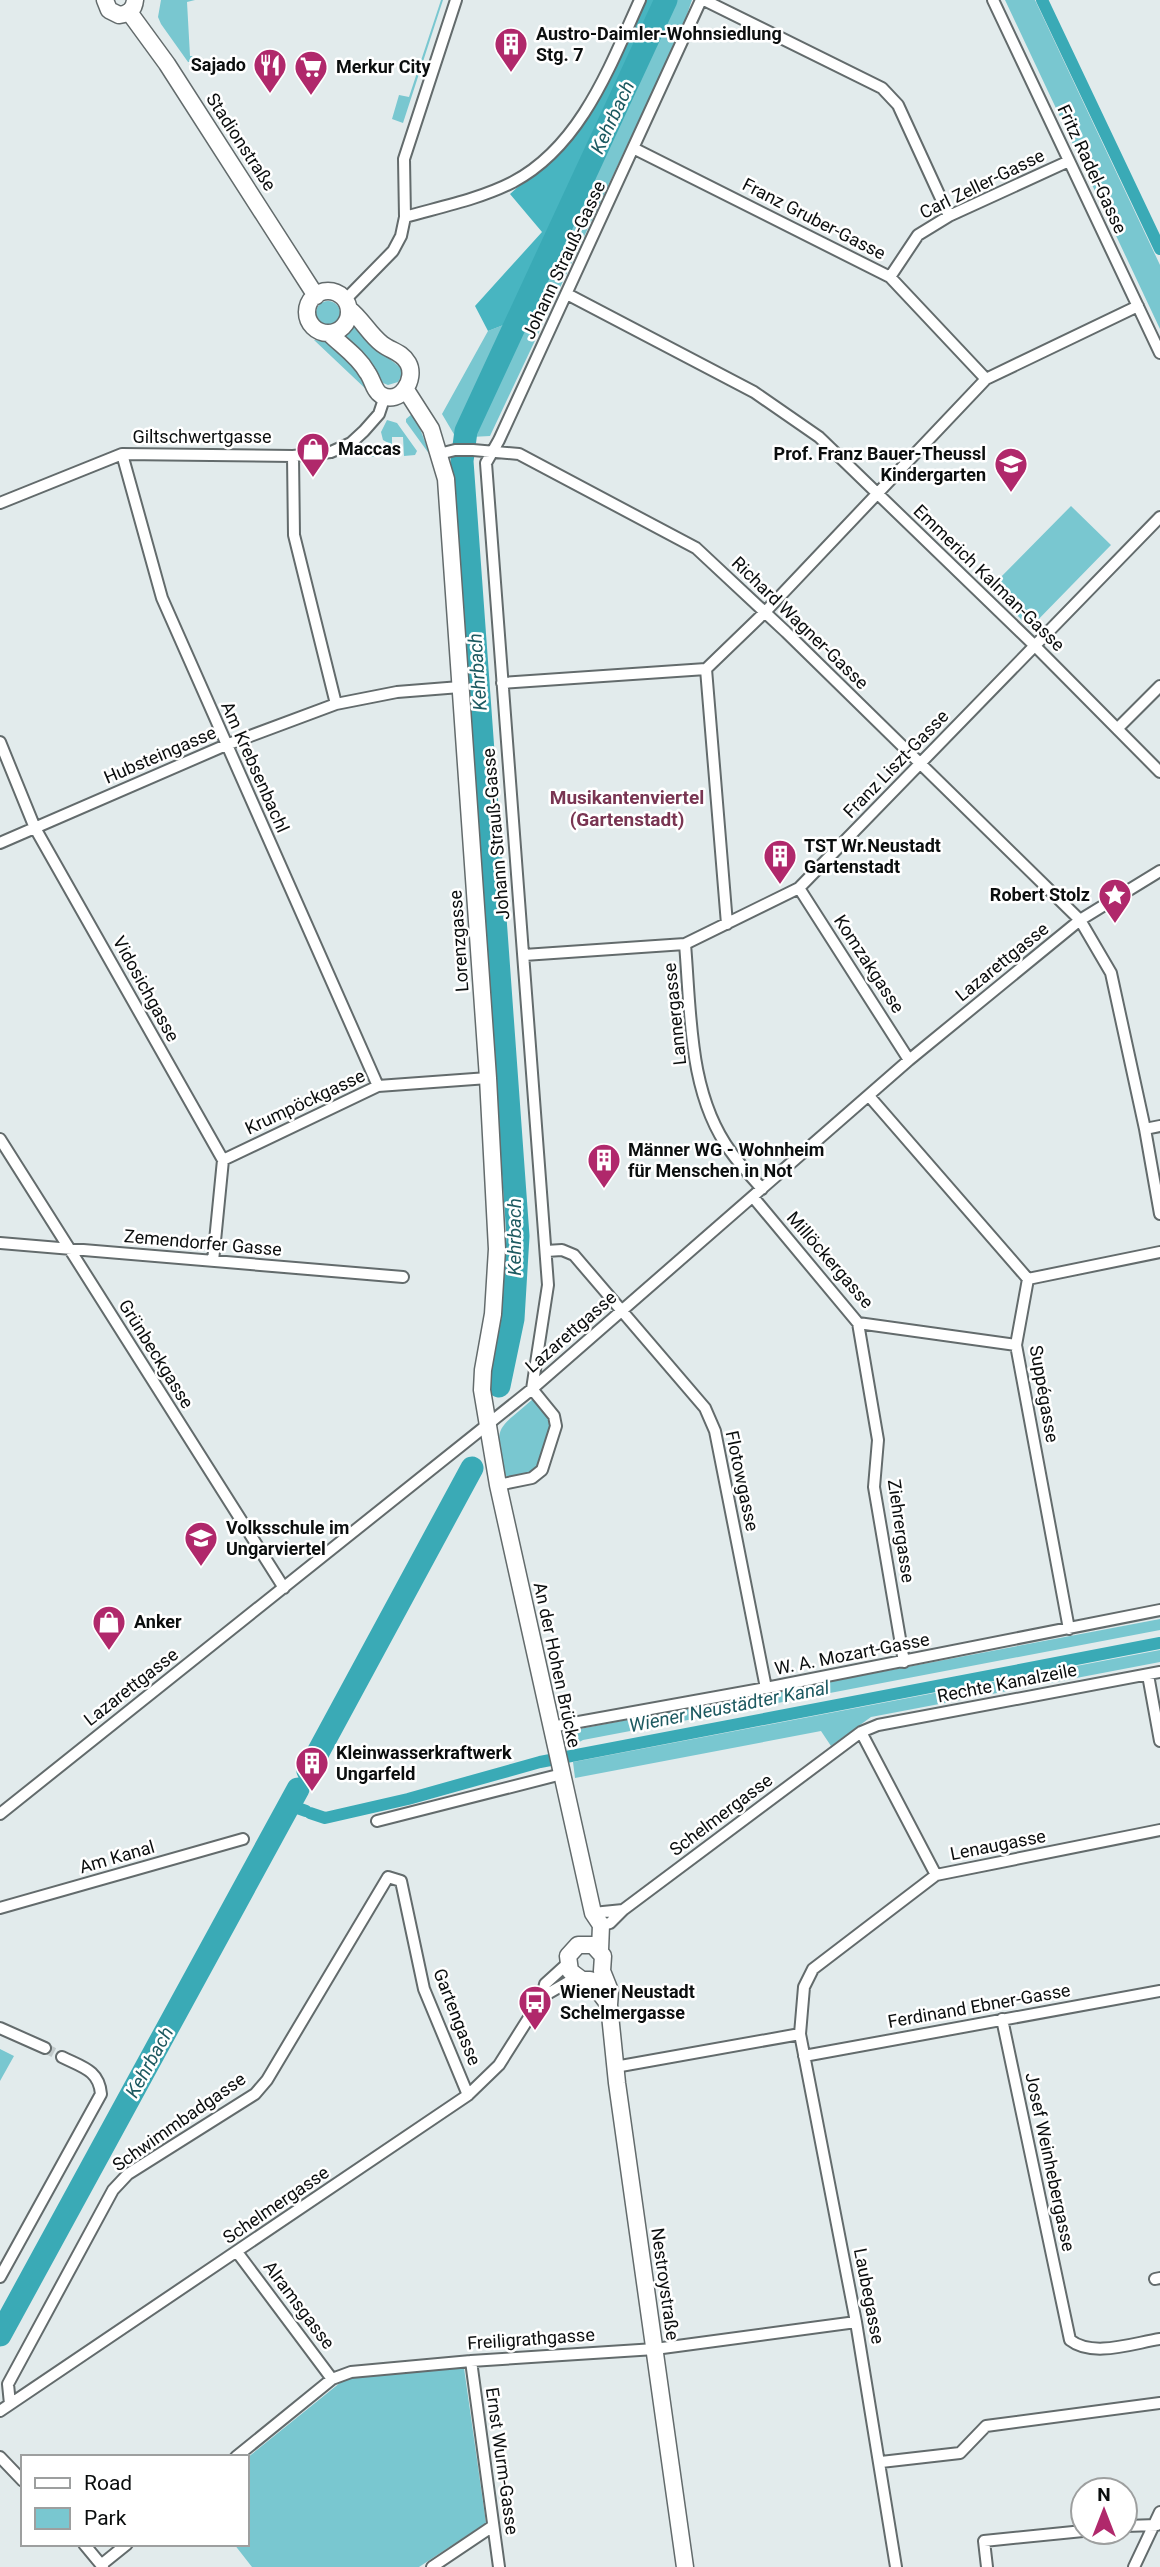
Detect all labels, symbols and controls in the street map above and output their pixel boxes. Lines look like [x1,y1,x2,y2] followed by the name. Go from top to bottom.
[536,23,782,65] place label: Austro-Daimler-Wohnsiedlung Stg. 7
[492,25,530,74] building icon: Austro-Daimler-Wohnsiedlung Stg. 7
[251,46,289,95] restaurant icon: Sajado
[292,48,330,97] supermarket icon: Merkur City
[191,54,246,75] place label: Sajado
[336,56,431,77] place label: Merkur City
[586,77,639,157] water label: Kehrbach
[202,89,281,194] street label: Stadionstraße
[1053,101,1131,236] street label: Fritz Radel-Gasse
[916,144,1048,223] street label: Carl Zeller-Gasse
[739,173,889,264] street label: Franz Gruber-Gasse
[518,177,609,342] street label: Johann Strauß-Gasse
[132,426,272,447] street label: Giltschwertgasse
[294,430,332,479] shop icon: Maccas
[338,438,401,459] place label: Maccas
[774,443,986,485] place label: Prof. Franz Bauer-Theussl Kindergarten
[992,445,1030,494] school or university icon: Prof. Franz Bauer-Theussl Kindergarten
[909,500,1069,655] street label: Emmerich Kalman-Gasse
[728,552,873,693] street label: Richard Wagner-Gasse
[463,632,492,712] water label: Kehrbach
[217,698,294,836] street label: Am Krebsenbachl
[839,705,952,822] street label: Franz Liszt-Gasse
[101,721,219,788] street label: Hubsteingasse
[478,747,513,921] street label: Johann Strauß-Gasse
[550,786,704,831] district label: Musikantenviertel (Gartenstadt)
[804,835,941,877] place label: TST Wr.Neustadt Gartenstadt
[761,837,799,886] building icon: TST Wr.Neustadt Gartenstadt
[1096,876,1134,925] place icon: Robert Stolz
[990,884,1090,905] place label: Robert Stolz
[444,889,473,993] street label: Lorenzgasse
[830,911,909,1017] street label: Komzakgasse
[951,918,1052,1005] street label: Lazarettgasse
[109,932,184,1045] street label: Vidosichgasse
[659,962,690,1066] street label: Lannergasse
[241,1065,368,1139] street label: Krumpöckgasse
[628,1139,824,1181] place label: Männer WG - Wohnheim für Menschen in Not
[585,1141,623,1190] building icon: Männer WG - Wohnheim für Menschen in Not
[503,1198,526,1276] water label: Kehrbach
[783,1207,878,1312] street label: Millöckergasse
[123,1225,283,1260] street label: Zemendorfer Gasse
[521,1286,620,1377] street label: Lazarettgasse
[115,1295,198,1412] street label: Grünbeckgasse
[1026,1344,1063,1444] street label: Suppégasse
[722,1429,763,1533] street label: Flotowgasse
[884,1478,919,1584] street label: Ziehrergasse
[226,1517,349,1559] place label: Volksschule im Ungarviertel
[182,1519,220,1568] school or university icon: Volksschule im Ungarviertel
[530,1580,585,1750] street label: An der Hohen Brücke
[90,1603,128,1652] shop icon: Anker
[134,1611,182,1632] place label: Anker
[773,1628,931,1679] street label: W. A. Mozart-Gasse
[80,1643,182,1730] street label: Lazarettgasse
[935,1659,1078,1706] street label: Rechte Kanalzeile
[627,1676,832,1737] water label: Wiener Neustädter Kanal
[336,1742,512,1784] place label: Kleinwasserkraftwerk Ungarfeld
[293,1744,331,1793] building icon: Kleinwasserkraftwerk Ungarfeld
[665,1769,776,1860] street label: Schelmergasse
[948,1825,1047,1864] street label: Lenaugasse
[77,1836,157,1877] street label: Am Kanal
[429,1965,486,2068] street label: Gartengasse
[886,1979,1072,2032] street label: Ferdinand Ebner-Gasse
[560,1981,695,2023] place label: Wiener Neustadt Schelmergasse
[516,1983,554,2032] bus stop icon: Wiener Neustadt Schelmergasse
[121,2023,178,2102] water label: Kehrbach
[108,2068,249,2175] street label: Schwimmbadgasse
[1021,2071,1080,2253] street label: Josef Weinhebergasse
[219,2161,333,2248] street label: Schelmergasse
[647,2226,684,2341] street label: Nestroystraße
[850,2246,889,2346] street label: Laubegasse
[259,2257,339,2353] street label: Alramsgasse
[466,2324,595,2353] street label: Freiligrathgasse
[482,2386,523,2536] street label: Ernst Wurm-Gasse
[21,2455,248,2546] legend
[84,2471,132,2495] text: Road
[1069,2476,1139,2546] north arrow
[1097,2483,1111,2506] text: N
[84,2506,127,2530] text: Park

